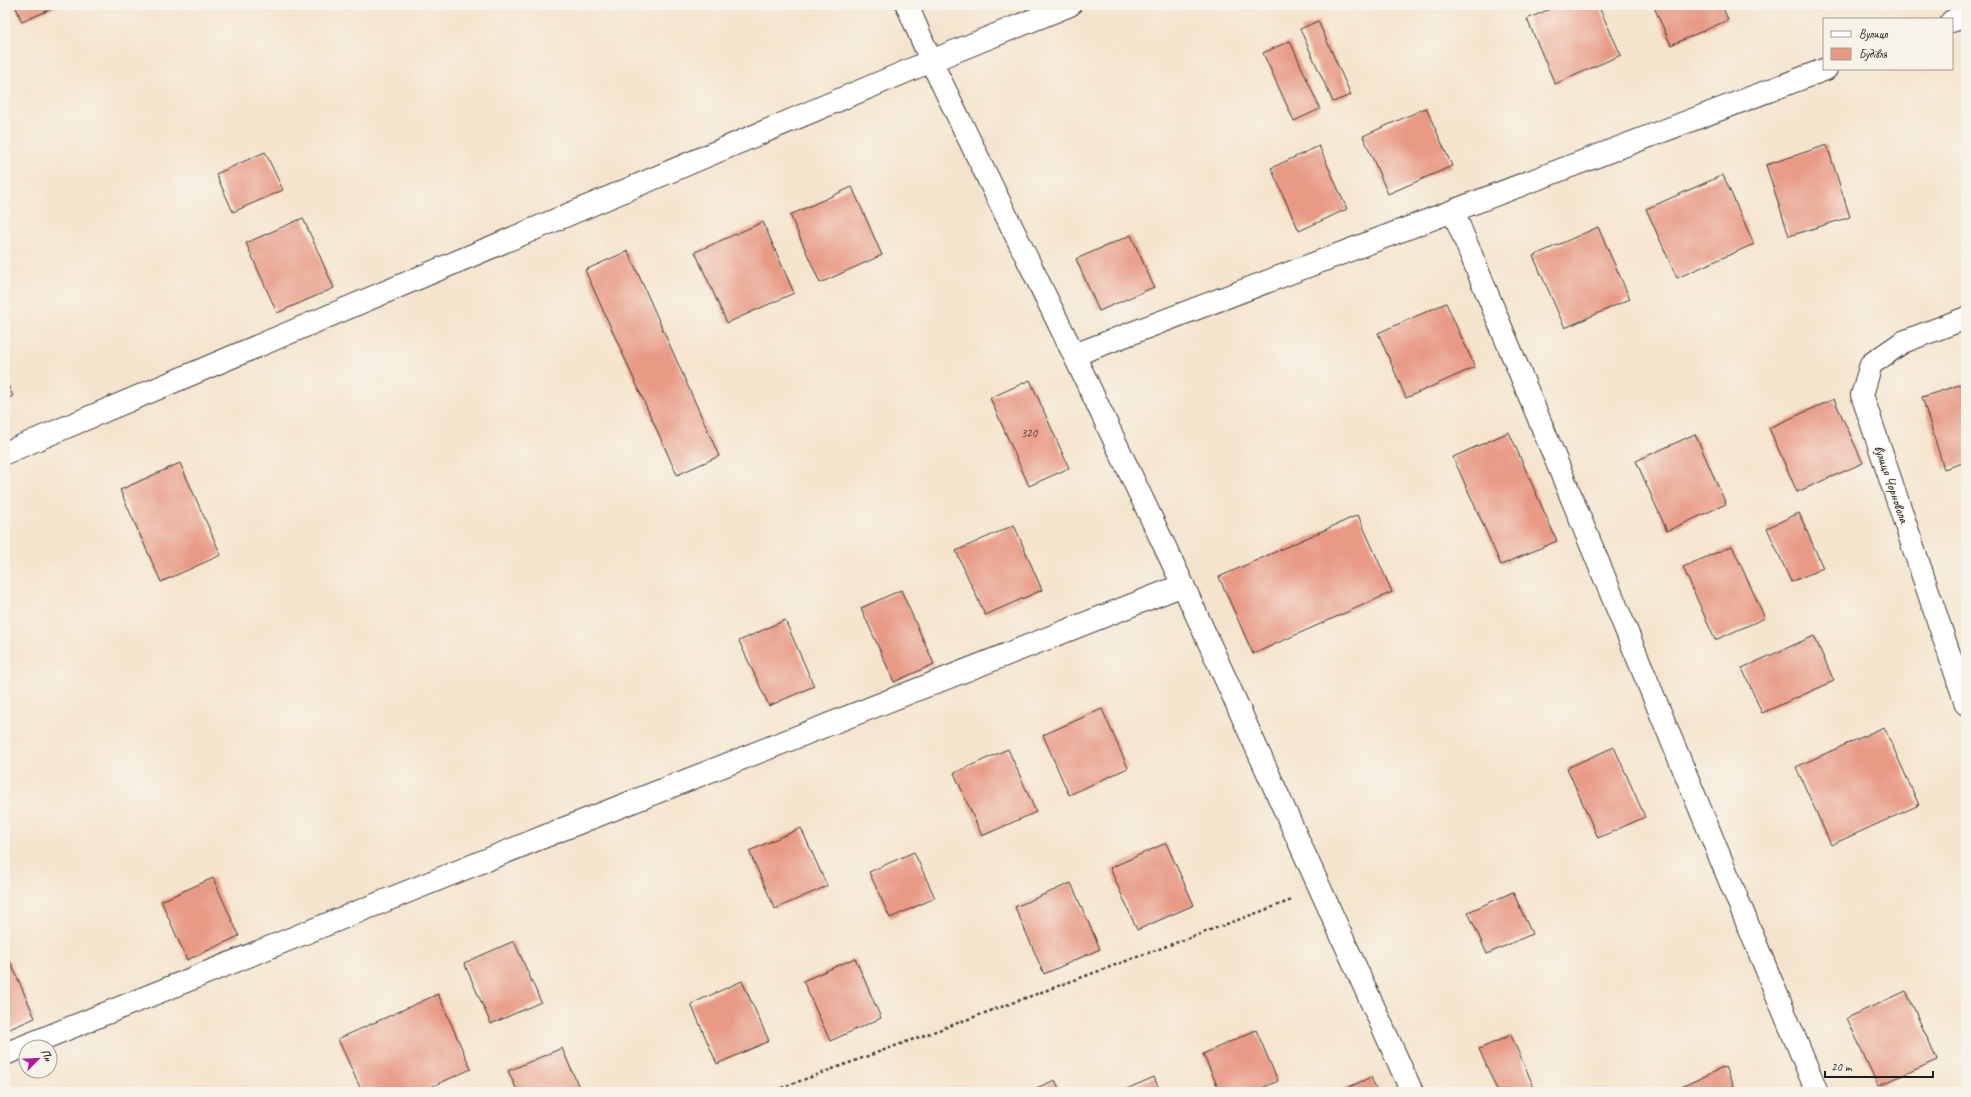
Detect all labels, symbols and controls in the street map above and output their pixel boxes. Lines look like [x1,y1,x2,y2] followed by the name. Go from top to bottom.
[1823,18,1953,70] legend
[1859,26,1888,42] text: Вулиця
[1859,46,1888,62] text: Будівля
[1021,425,1039,441] house number: 320
[1870,443,1913,526] street label: вулиця Чорновола
[18,1039,58,1079] north arrow
[38,1047,56,1064] text: Пн
[1825,1053,1933,1079] scale bar
[1831,1059,1853,1075] text: 20 m

